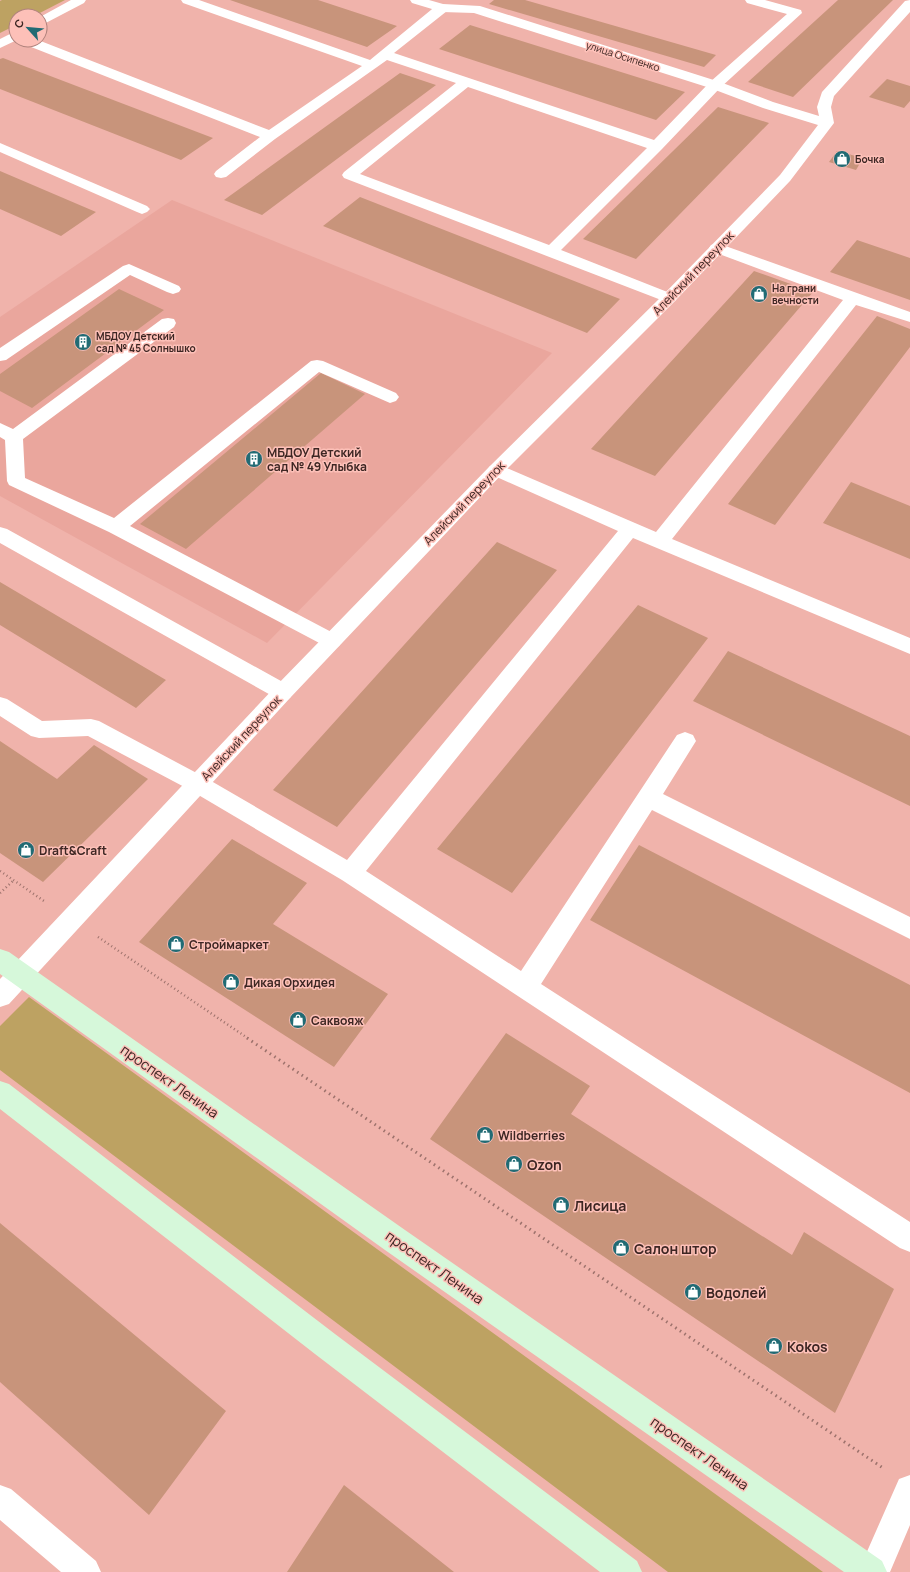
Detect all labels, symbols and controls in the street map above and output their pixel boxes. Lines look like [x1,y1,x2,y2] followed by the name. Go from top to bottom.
[8,8,48,48] north arrow
[10,16,27,30] text: С
[584,37,662,75] street label: улица Осипенко
[832,149,852,169] shop icon: Бочка
[855,152,885,166] place label: Бочка
[648,226,738,319] street label: Алейский переулок
[772,281,819,307] place label: На грани вечности
[749,284,769,304] shop icon: На грани вечности
[96,329,196,355] place label: МБДОУ Детский сад № 45 Солнышко
[73,332,93,352] building icon: МБДОУ Детский сад № 45 Солнышко
[267,444,367,475] place label: МБДОУ Детский сад № 49 Улыбка
[244,449,264,469] building icon: МБДОУ Детский сад № 49 Улыбка
[419,456,509,549] street label: Алейский переулок
[197,691,286,784] street label: Алейский переулок
[16,840,36,860] shop icon: Draft&Craft
[39,842,107,859] place label: Draft&Craft
[166,934,186,954] shop icon: Строймаркет
[189,936,270,953] place label: Строймаркет
[221,972,241,992] shop icon: Дикая Орхидея
[244,974,335,991] place label: Дикая Орхидея
[288,1010,308,1030] shop icon: Саквояж
[311,1012,364,1029] place label: Саквояж
[117,1040,223,1122] street label: проспект Ленина
[475,1125,495,1145] shop icon: Wildberries
[498,1127,565,1144] place label: Wildberries
[504,1154,524,1174] shop icon: Ozon
[527,1155,562,1174] place label: Ozon
[551,1195,571,1215] shop icon: Лисица
[574,1196,626,1215] place label: Лисица
[382,1226,488,1308] street label: проспект Ленина
[611,1238,631,1258] shop icon: Салон штор
[634,1239,717,1258] place label: Салон штор
[683,1282,703,1302] shop icon: Водолей
[706,1283,766,1302] place label: Водолей
[764,1336,784,1356] shop icon: Kokos
[787,1337,828,1356] place label: Kokos
[647,1412,753,1494] street label: проспект Ленина

